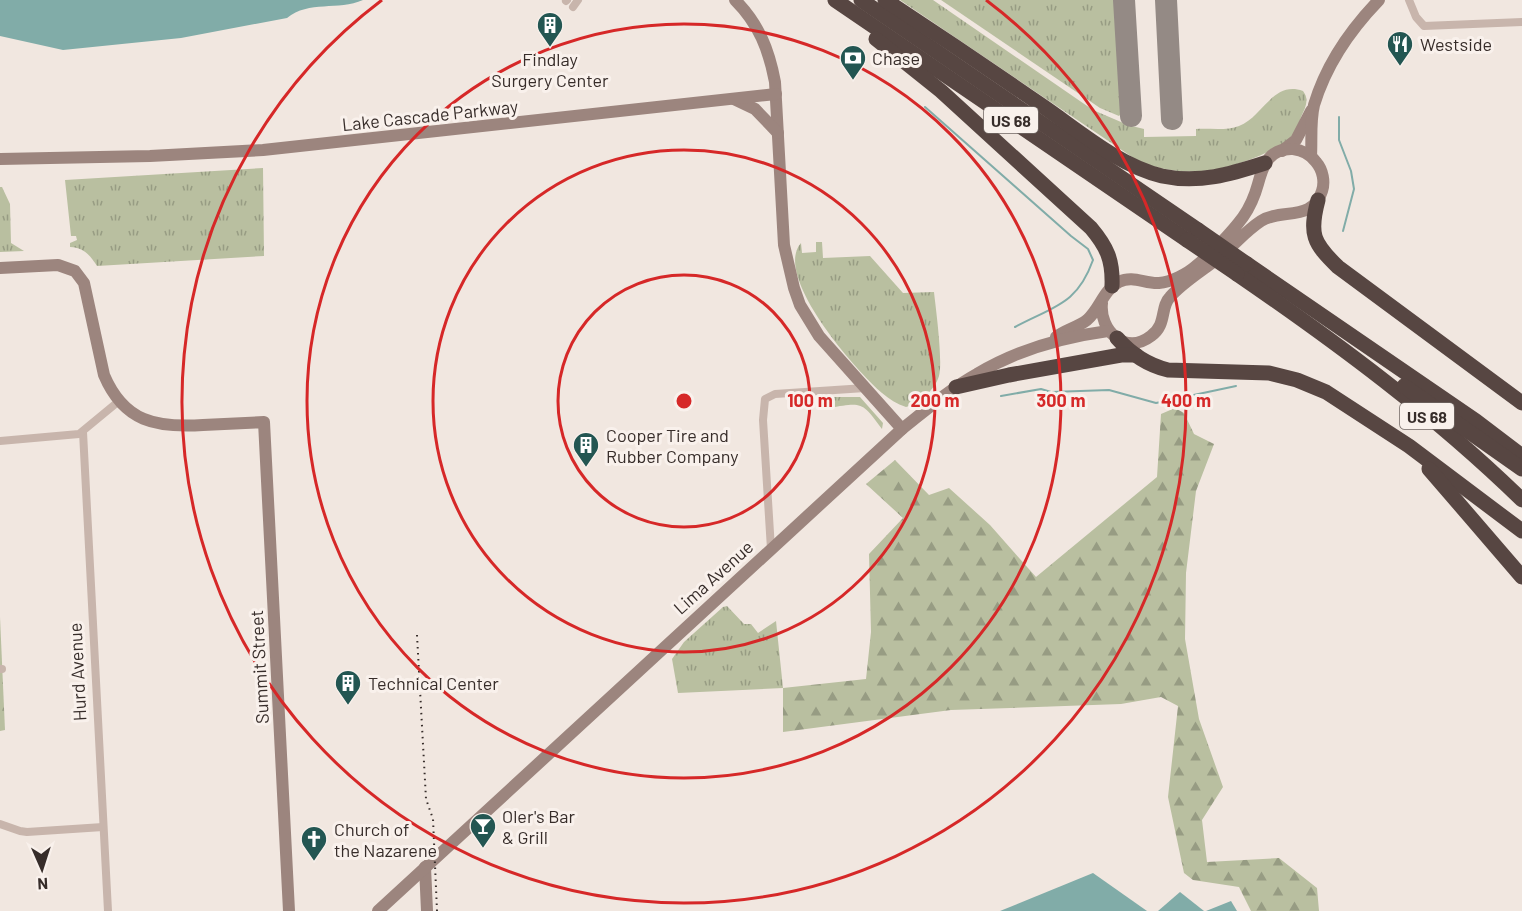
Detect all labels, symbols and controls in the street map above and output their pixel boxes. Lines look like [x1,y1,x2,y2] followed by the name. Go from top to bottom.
[535,10,565,48] building icon: Findlay Surgery Center
[1385,29,1415,67] restaurant icon: Westside
[1420,33,1492,55] place label: Westside
[838,43,868,81] bank icon: Chase
[872,47,920,69] place label: Chase
[491,48,609,91] place label: Findlay Surgery Center
[341,95,519,135] street label: Lake Cascade Parkway
[984,107,1038,133] road number: US 68
[787,389,833,411] text: 100 m
[910,389,960,411] text: 200 m
[1037,389,1085,411] text: 300 m
[1161,389,1211,411] text: 400 m
[674,391,694,411] centre of rings
[1400,403,1454,429] road number: US 68
[606,424,739,467] place label: Cooper Tire and Rubber Company
[571,430,601,468] building icon: Cooper Tire and Rubber Company
[669,535,757,619] street label: Lima Avenue
[245,610,273,724] street label: Summit Street
[63,622,91,722] street label: Hurd Avenue
[333,668,363,706] building icon: Technical Center
[368,672,499,694] place label: Technical Center
[502,805,576,848] place label: Oler's Bar & Grill
[468,811,498,849] bar icon: Oler's Bar & Grill
[334,818,437,861] place label: Church of the Nazarene
[299,824,329,862] church icon: Church of the Nazarene
[12,839,72,899] north arrow
[37,875,49,894] text: N

